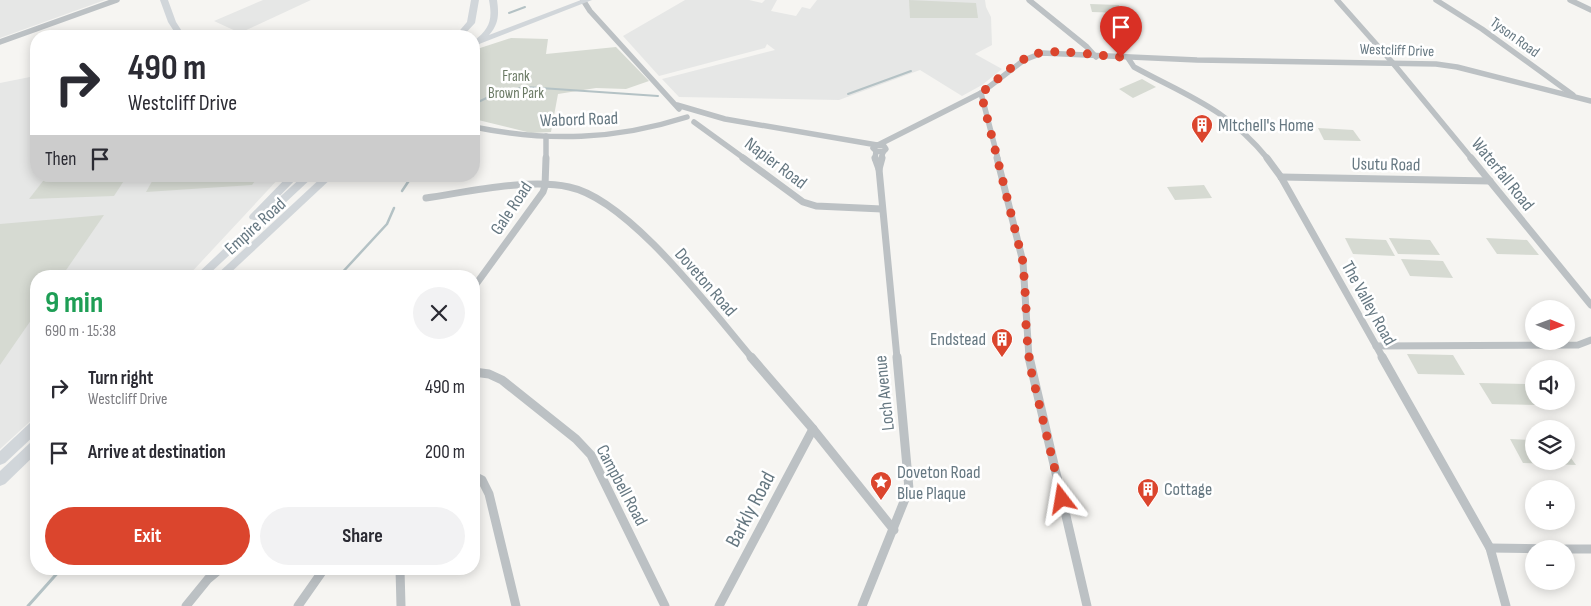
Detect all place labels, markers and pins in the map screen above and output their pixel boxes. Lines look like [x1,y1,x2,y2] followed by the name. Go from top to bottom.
[1100,6,1142,57] pin
[1190,113,1214,144] building icon: MItchell's Home
[1218,115,1314,136] place label: MItchell's Home
[990,327,1014,358] building icon: Endstead
[930,329,986,350] place label: Endstead
[897,462,981,504] place label: Doveton Road Blue Plaque
[869,470,893,501] place icon: Doveton Road Blue Plaque
[1136,477,1160,508] building icon: Cottage
[1164,479,1212,500] place label: Cottage

